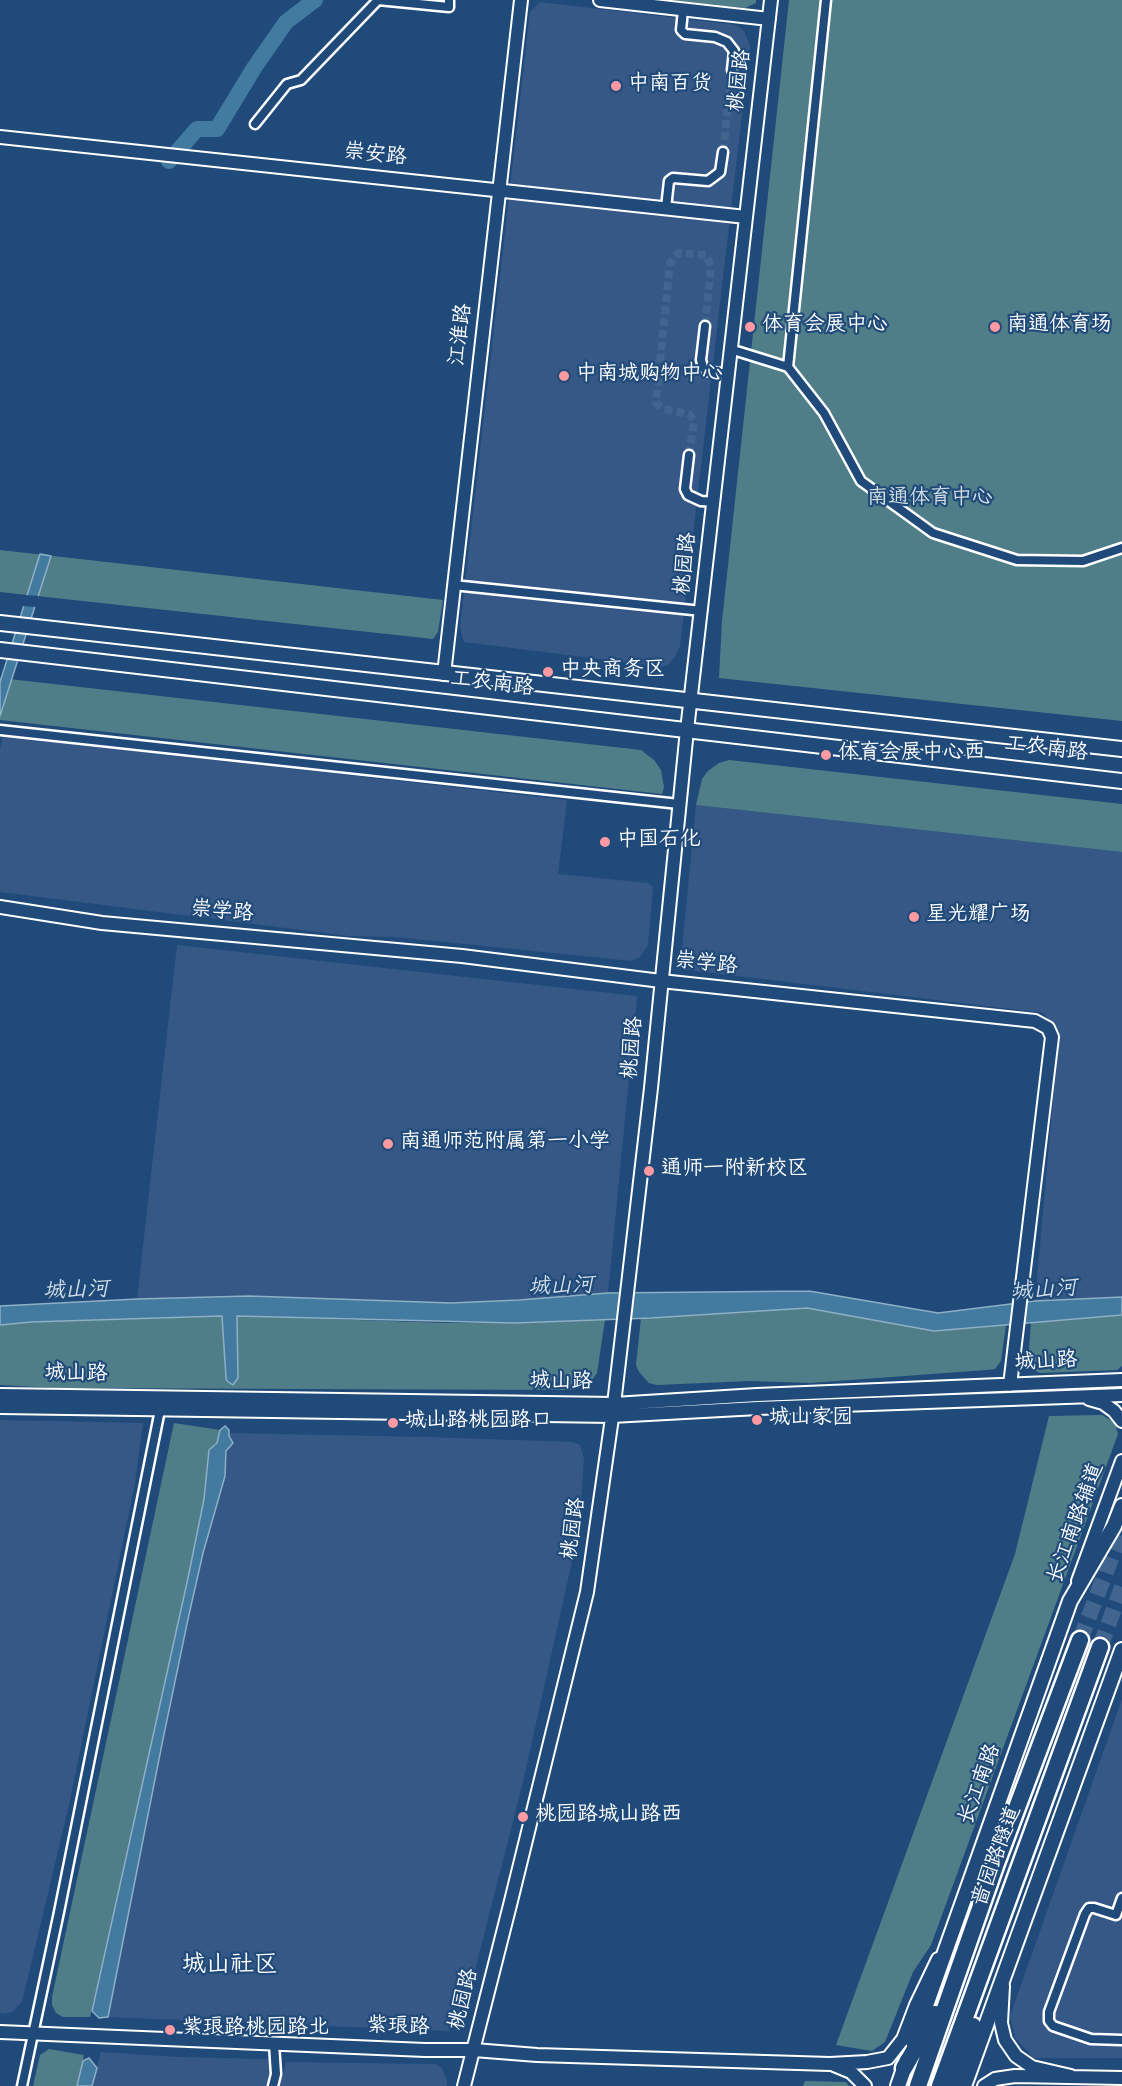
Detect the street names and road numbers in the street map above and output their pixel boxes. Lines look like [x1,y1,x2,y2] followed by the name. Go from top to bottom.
[726,48,758,114] street label: 桃园路
[342,141,408,173] street label: 崇安路
[447,302,479,368] street label: 江淮路
[672,531,704,597] street label: 桃园路
[449,668,535,704] street label: 工农南路
[1003,733,1089,769] street label: 工农南路
[190,899,254,929] street label: 崇学路
[673,950,739,982] street label: 崇学路
[620,1016,650,1080] street label: 桃园路
[1014,1350,1078,1378] street label: 城山路
[44,1363,108,1389] street label: 城山路
[529,1371,593,1397] street label: 城山路
[1045,1460,1111,1588] street label: 长江南路辅道
[559,1496,593,1562] street label: 桃园路
[956,1741,1008,1829] street label: 长江南路
[969,1803,1029,1911] street label: 啬园路隧道
[446,1966,486,2034] street label: 桃园路
[366,2015,430,2043] street label: 紫琅路

